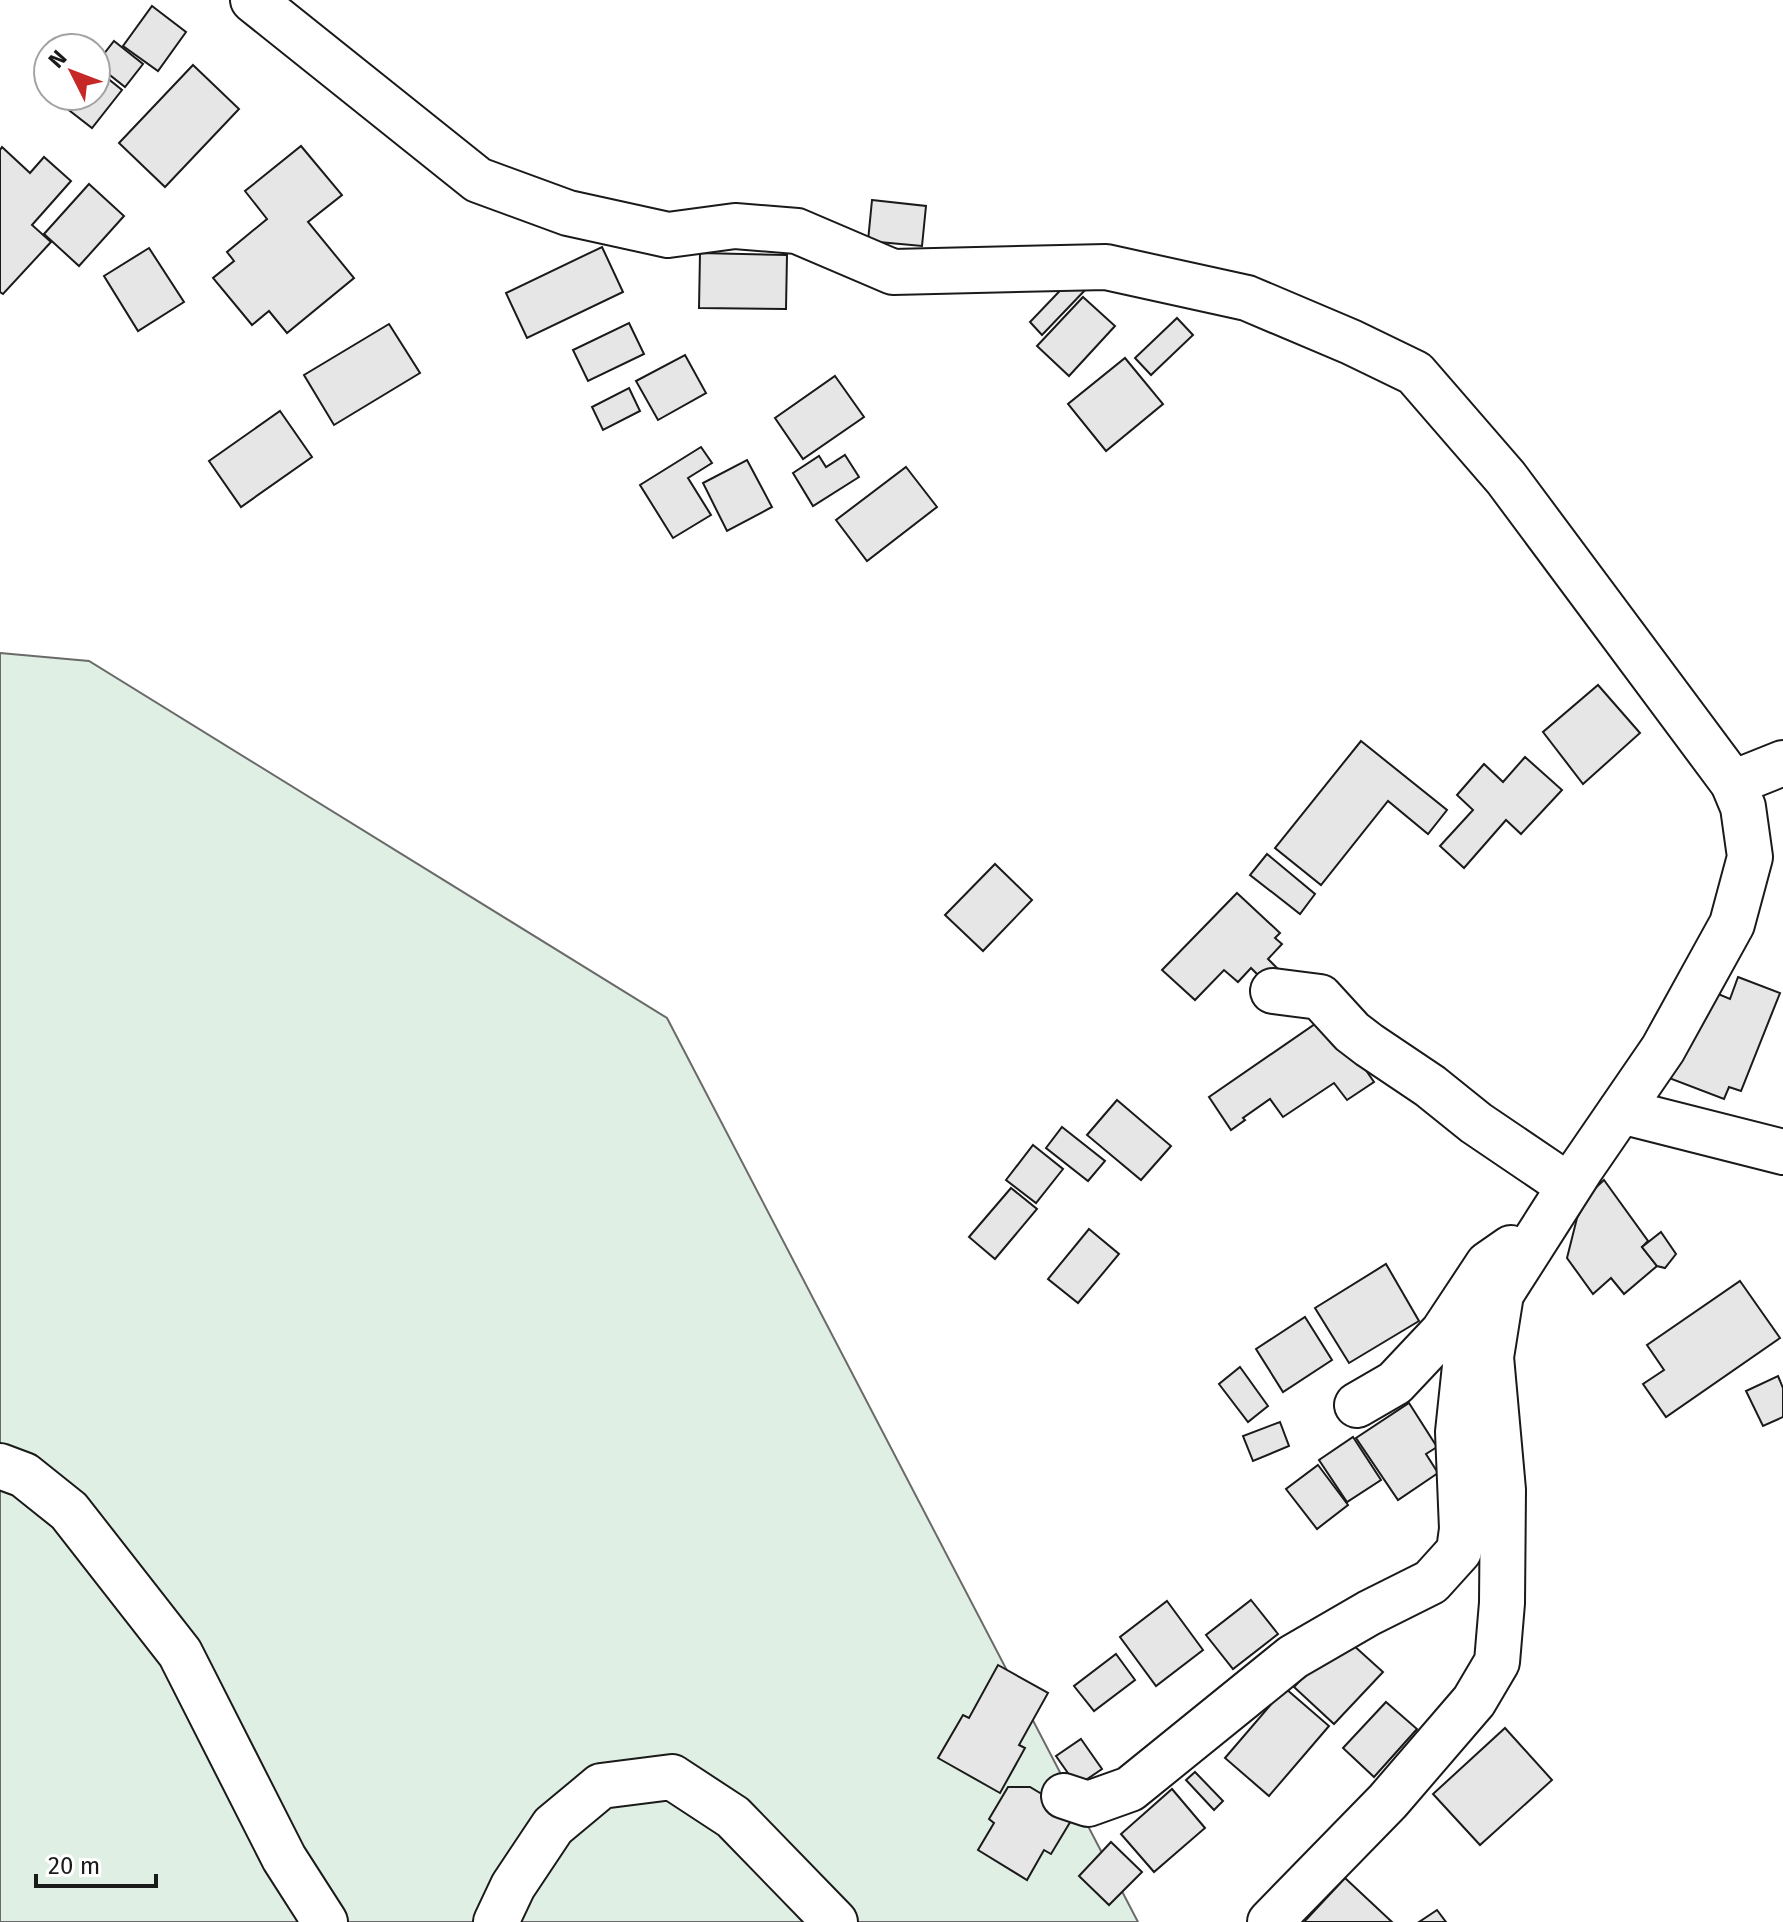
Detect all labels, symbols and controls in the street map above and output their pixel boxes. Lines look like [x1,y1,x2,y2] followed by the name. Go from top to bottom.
[32,32,112,112] north arrow
[43,44,72,73] text: N
[36,1838,156,1888] scale bar
[48,1852,100,1880] text: 20 m

